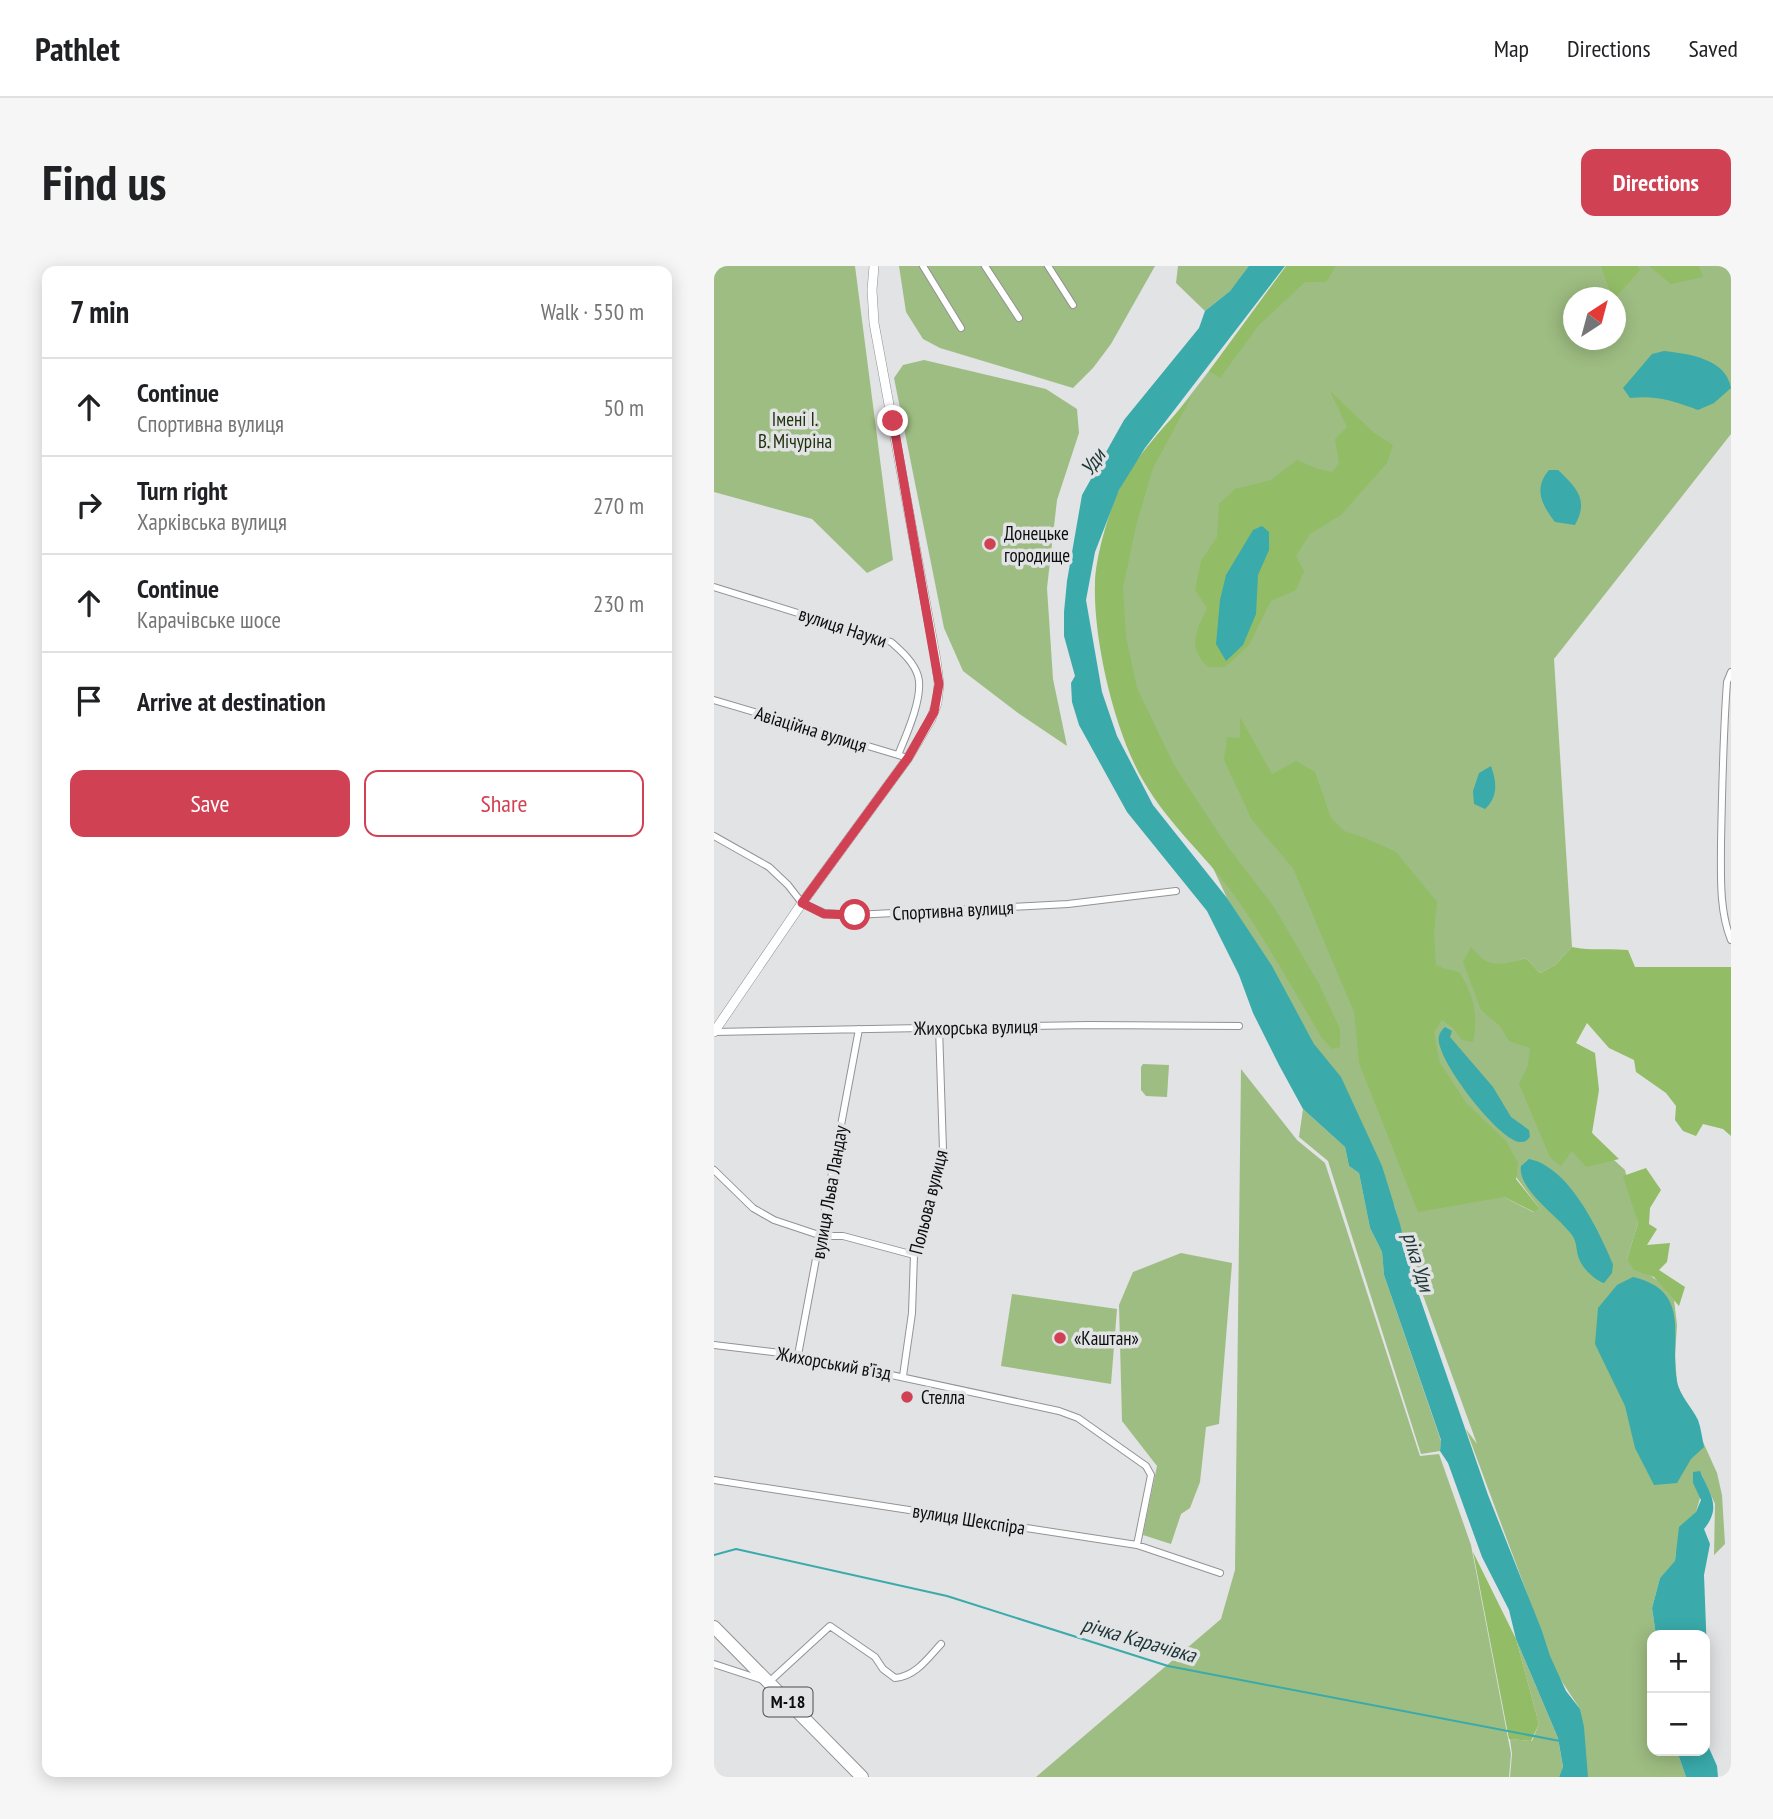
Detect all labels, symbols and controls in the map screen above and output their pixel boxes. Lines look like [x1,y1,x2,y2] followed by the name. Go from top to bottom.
[35,27,120,70] text: Pathlet
[1494,33,1529,64] text: Map
[1567,33,1651,64] text: Directions
[1689,33,1738,64] text: Saved
[1581,149,1731,216] button: Directions
[42,150,166,214] text: Find us
[1563,287,1626,350] north arrow
[70,292,129,331] text: 7 min
[541,297,644,326] text: Walk · 550 m
[137,376,219,409] text: Continue
[70,388,108,426] icon: ahead
[603,393,644,422] text: 50 m
[877,405,908,436] route end
[758,407,832,453] park label: Імені І. В. Мічуріна
[137,409,284,438] text: Спортивна вулиця
[1074,442,1112,480] water label: Уди
[137,474,228,507] text: Turn right
[70,486,108,524] icon: right
[593,491,644,520] text: 270 m
[137,507,287,536] text: Харківська вулиця
[1004,521,1070,567] place label: Донецьке городище
[982,536,998,552] marker: Донецьке городище
[137,572,219,605] text: Continue
[70,584,108,622] icon: ahead
[593,589,644,618] text: 230 m
[796,602,890,652] street label: вулиця Науки
[137,605,281,634] text: Карачівське шосе
[70,682,108,720] icon: arrive
[137,685,326,718] text: Arrive at destination
[752,701,870,757] street label: Авіаційна вулиця
[70,770,350,837] button: Save
[364,770,644,837] button: Share
[892,895,1014,925] street label: Спортивна вулиця
[839,899,870,930] route start
[913,1014,1038,1040] street label: Жихорська вулиця
[805,1123,853,1260] street label: вулиця Льва Ландау
[903,1147,953,1257] street label: Польова вулиця
[1397,1229,1441,1296] water label: ріка Уди
[1074,1326,1139,1350] place label: «Каштан»
[1052,1330,1068,1346] marker: «Каштан»
[774,1341,894,1385] street label: Жихорський в’їзд
[921,1385,965,1409] place label: Стелла
[899,1389,915,1405] marker: Стелла
[911,1498,1027,1540] street label: вулиця Шекспіра
[1079,1610,1201,1669] water label: річка Карачівка
[1647,1630,1710,1756] map controls
[1647,1630,1710,1693] button: +
[764,1688,812,1716] road number: М-18
[1647,1693,1710,1756] button: −

